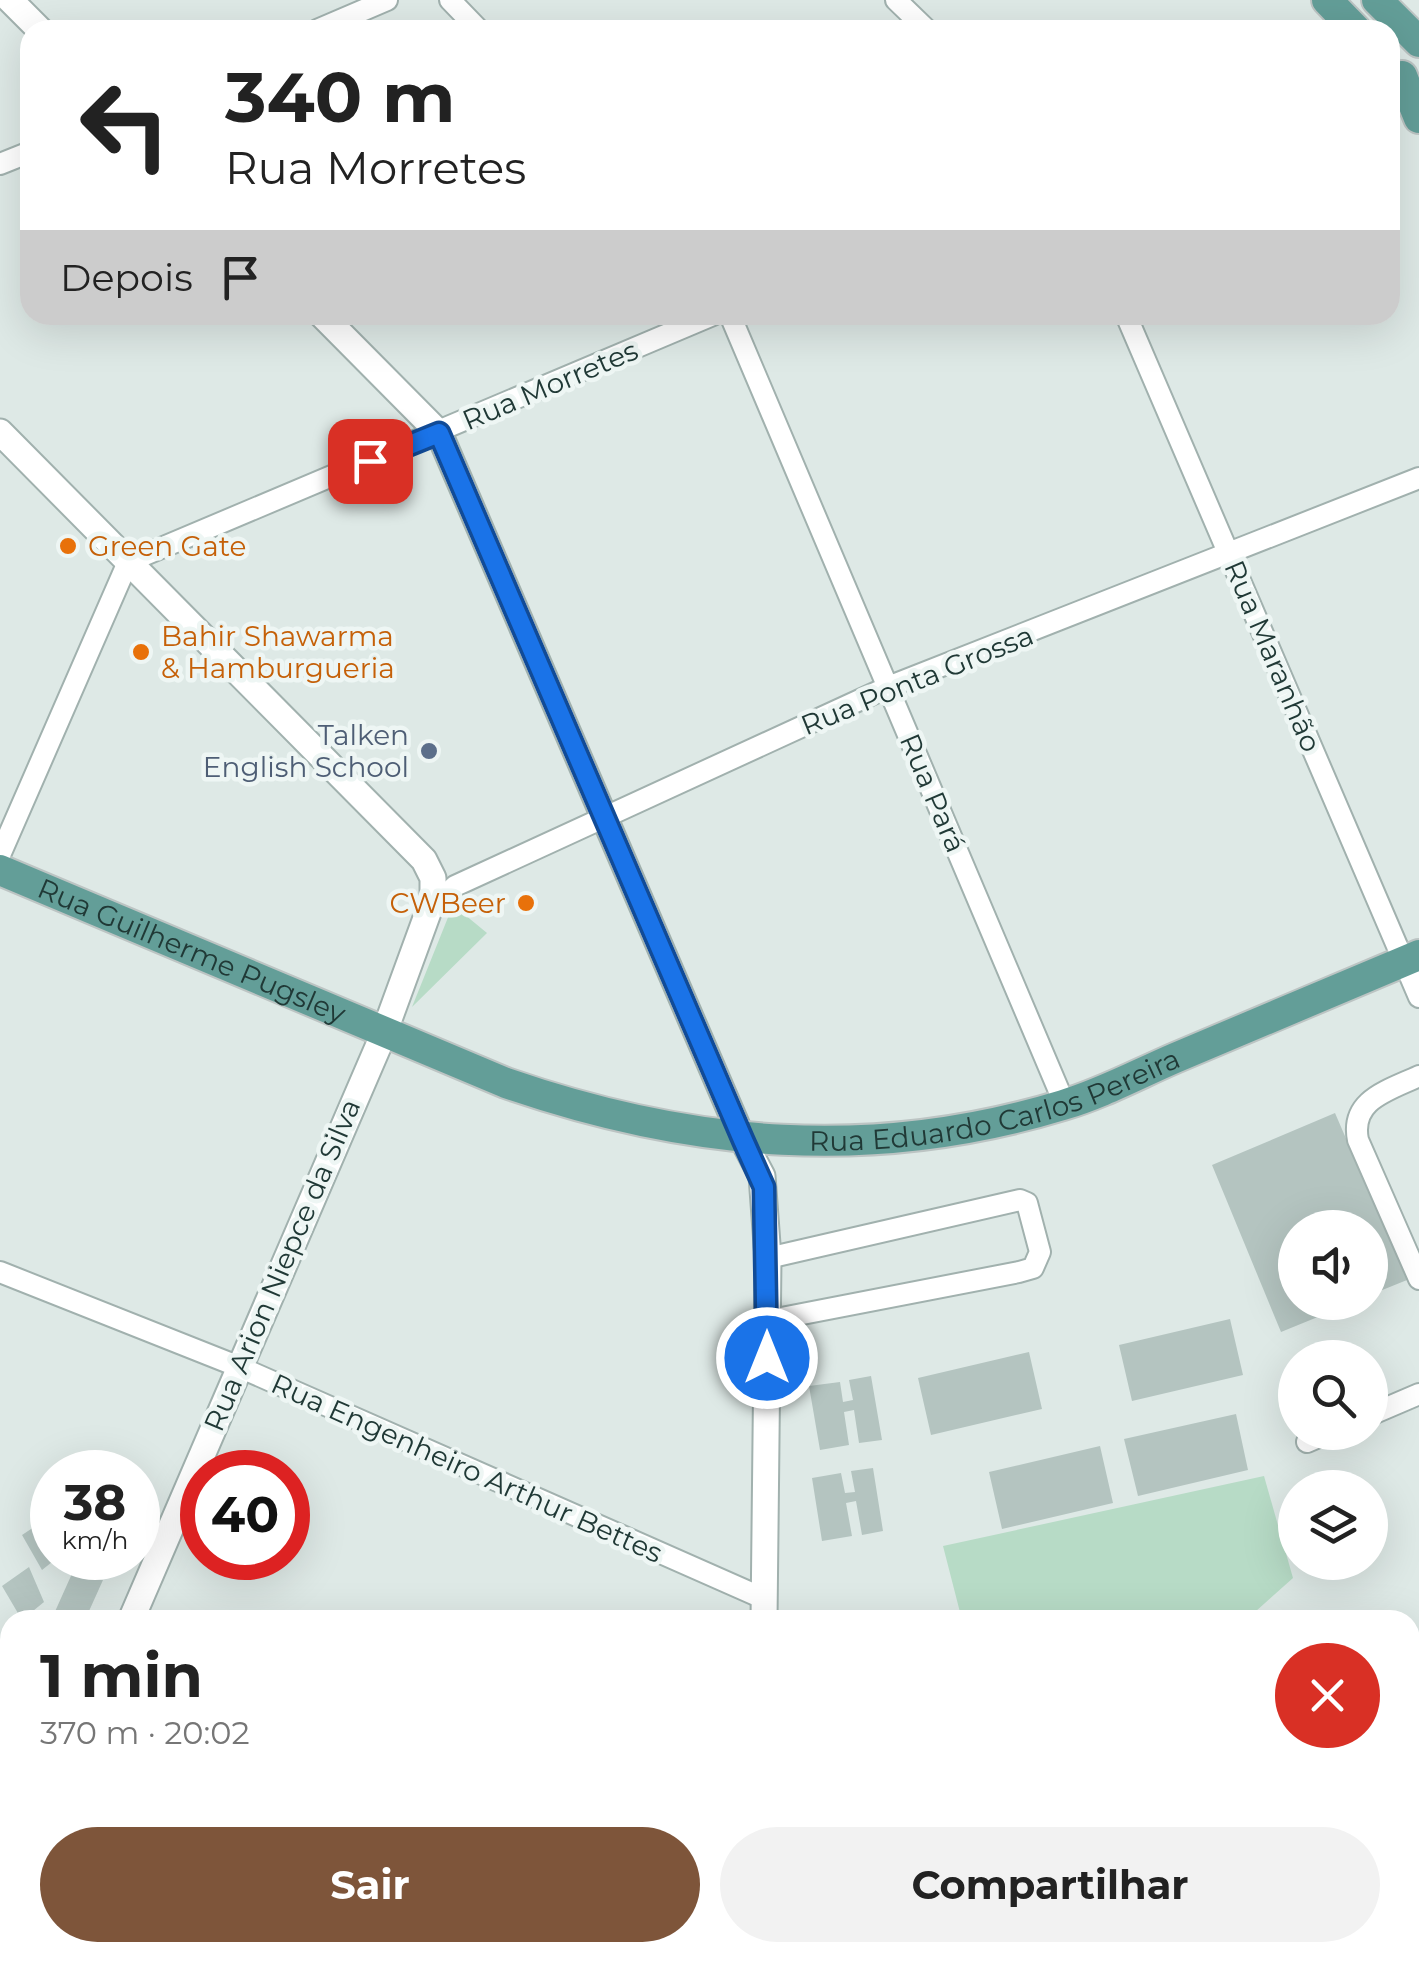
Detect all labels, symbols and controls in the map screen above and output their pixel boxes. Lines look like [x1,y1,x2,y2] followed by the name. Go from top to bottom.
[225,54,455,140] text: 340 m
[60,60,190,190] icon: left
[225,140,526,195] text: Rua Morretes
[213,250,268,305] icon: arrive
[60,254,193,301] text: Depois
[457,333,643,437] street label: Rua Morretes
[328,419,413,504] pin
[343,434,398,489] icon: arrive
[88,529,247,563] place label: Green Gate
[57,535,79,557] marker: Green Gate
[1217,555,1329,757] street label: Rua Maranhão
[796,618,1038,742] street label: Rua Ponta Grossa
[161,619,395,685] place label: Bahir Shawarma & Hamburgueria
[130,641,152,663] marker: Bahir Shawarma & Hamburgueria
[203,718,409,784] place label: Talken English School
[893,728,973,858] street label: Rua Pará
[418,740,440,762] marker: Talken English School
[33,871,351,1031] street label: Rua Guilherme Pugsley
[390,886,506,920] place label: CWBeer
[515,892,537,914] marker: CWBeer
[809,1041,1185,1158] street label: Rua Eduardo Carlos Pereira
[196,1094,368,1436] street label: Rua Arion Niepce da Silva
[1278,1210,1388,1580] map controls
[1278,1210,1388,1320] button: sound
[715,1306,819,1410] position arrow
[1278,1340,1388,1450] button: search
[266,1366,668,1570] street label: Rua Engenheiro Arthur Bettes
[180,1450,310,1580] speed limit sign: 40
[1278,1470,1388,1580] button: layers
[64,1472,126,1533] text: 38
[62,1525,128,1555] text: km/h
[40,1639,203,1712] text: 1 min
[1275,1643,1380,1748] button: close
[40,1713,250,1752] text: 370 m · 20:02
[40,1827,700,1942] button: Sair
[720,1827,1380,1942] button: Compartilhar

